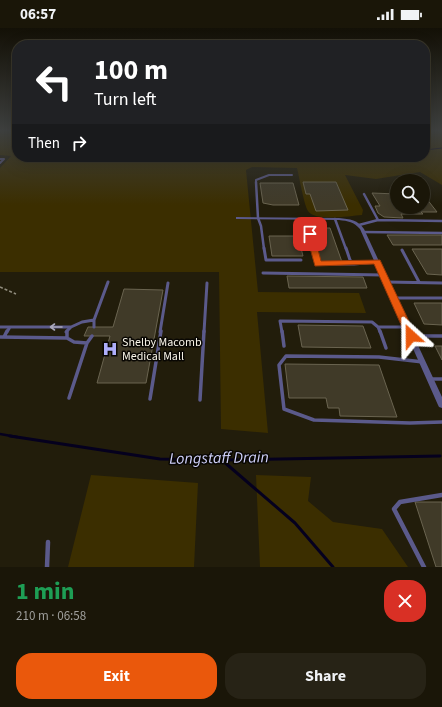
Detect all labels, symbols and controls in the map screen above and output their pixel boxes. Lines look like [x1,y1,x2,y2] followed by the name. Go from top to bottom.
[20,4,56,25] text: 06:57
[94,50,168,90] text: 100 m
[28,56,80,108] icon: left
[94,87,156,112] text: Turn left
[68,132,90,154] icon: right
[28,133,60,154] text: Then
[390,174,430,214] map controls
[390,174,430,214] button: search
[293,217,327,251] pin
[299,223,321,245] icon: arrive
[390,315,432,357] position arrow
[50,323,63,331] one-way arrow
[122,334,202,365] place label: Shelby Macomb Medical Mall
[101,340,119,358] hospital icon: Shelby Macomb Medical Mall
[169,446,269,470] water label: Longstaff Drain
[16,574,74,609] text: 1 min
[384,580,426,622] button: close
[16,607,86,625] text: 210 m · 06:58
[16,653,217,699] button: Exit
[225,653,426,699] button: Share

